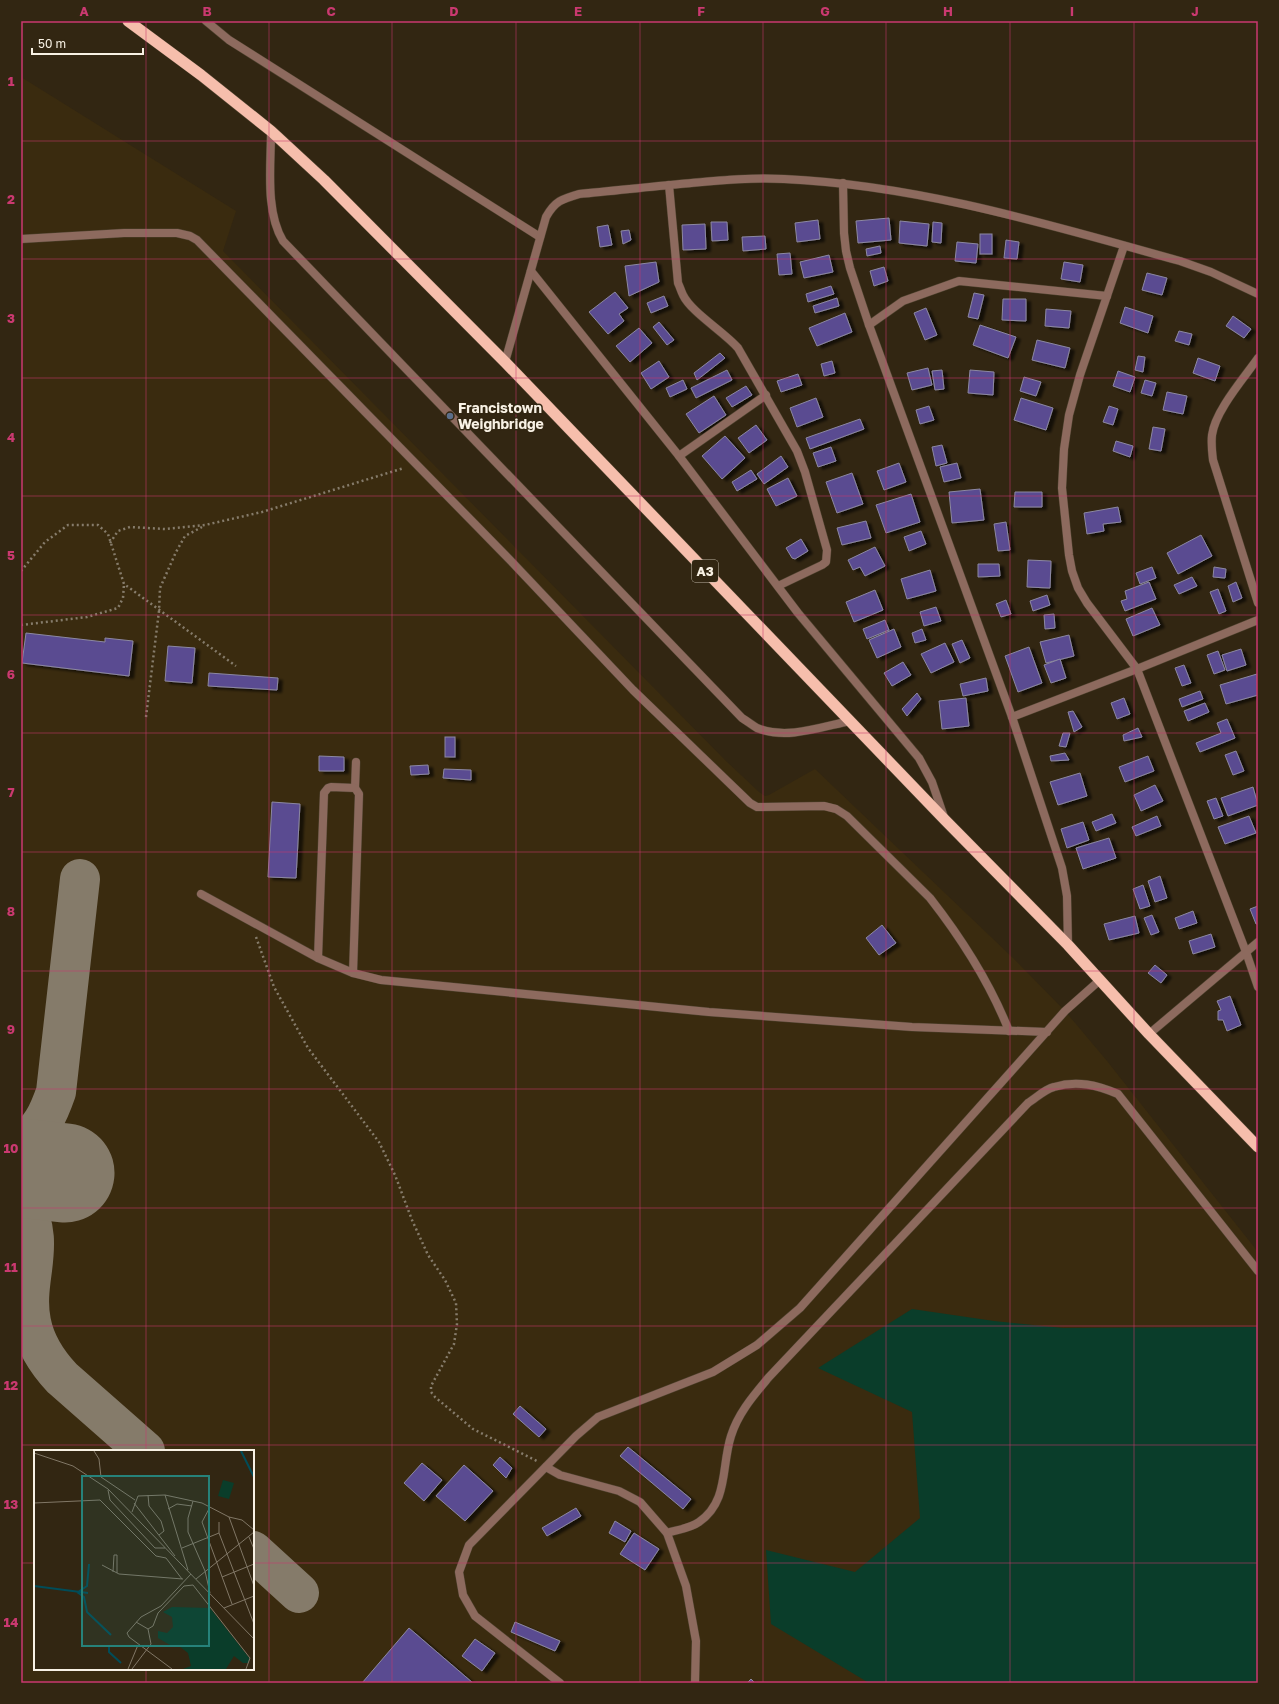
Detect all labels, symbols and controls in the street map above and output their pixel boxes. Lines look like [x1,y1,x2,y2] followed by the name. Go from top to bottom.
[79,3,89,19] text: A
[202,3,212,19] text: B
[326,3,336,19] text: C
[449,3,459,19] text: D
[574,3,582,19] text: E
[697,3,705,19] text: F
[820,3,830,19] text: G
[943,3,953,19] text: H
[1070,3,1074,19] text: I
[1191,3,1199,19] text: J
[32,30,143,56] scale bar
[38,36,66,51] text: 50 m
[8,73,15,89] text: 1
[7,191,15,207] text: 2
[7,310,15,326] text: 3
[458,399,544,432] place label: Francistown Weighbridge
[445,411,455,421] marker: Francistown Weighbridge
[7,429,15,445] text: 4
[7,547,15,563] text: 5
[692,560,718,582] road number: A3
[7,666,15,682] text: 6
[7,784,15,800] text: 7
[7,903,15,919] text: 8
[7,1021,15,1037] text: 9
[3,1140,19,1156] text: 10
[4,1259,18,1275] text: 11
[4,1377,18,1393] text: 12
[34,1450,254,1670] inset map
[4,1496,18,1512] text: 13
[4,1614,18,1630] text: 14

